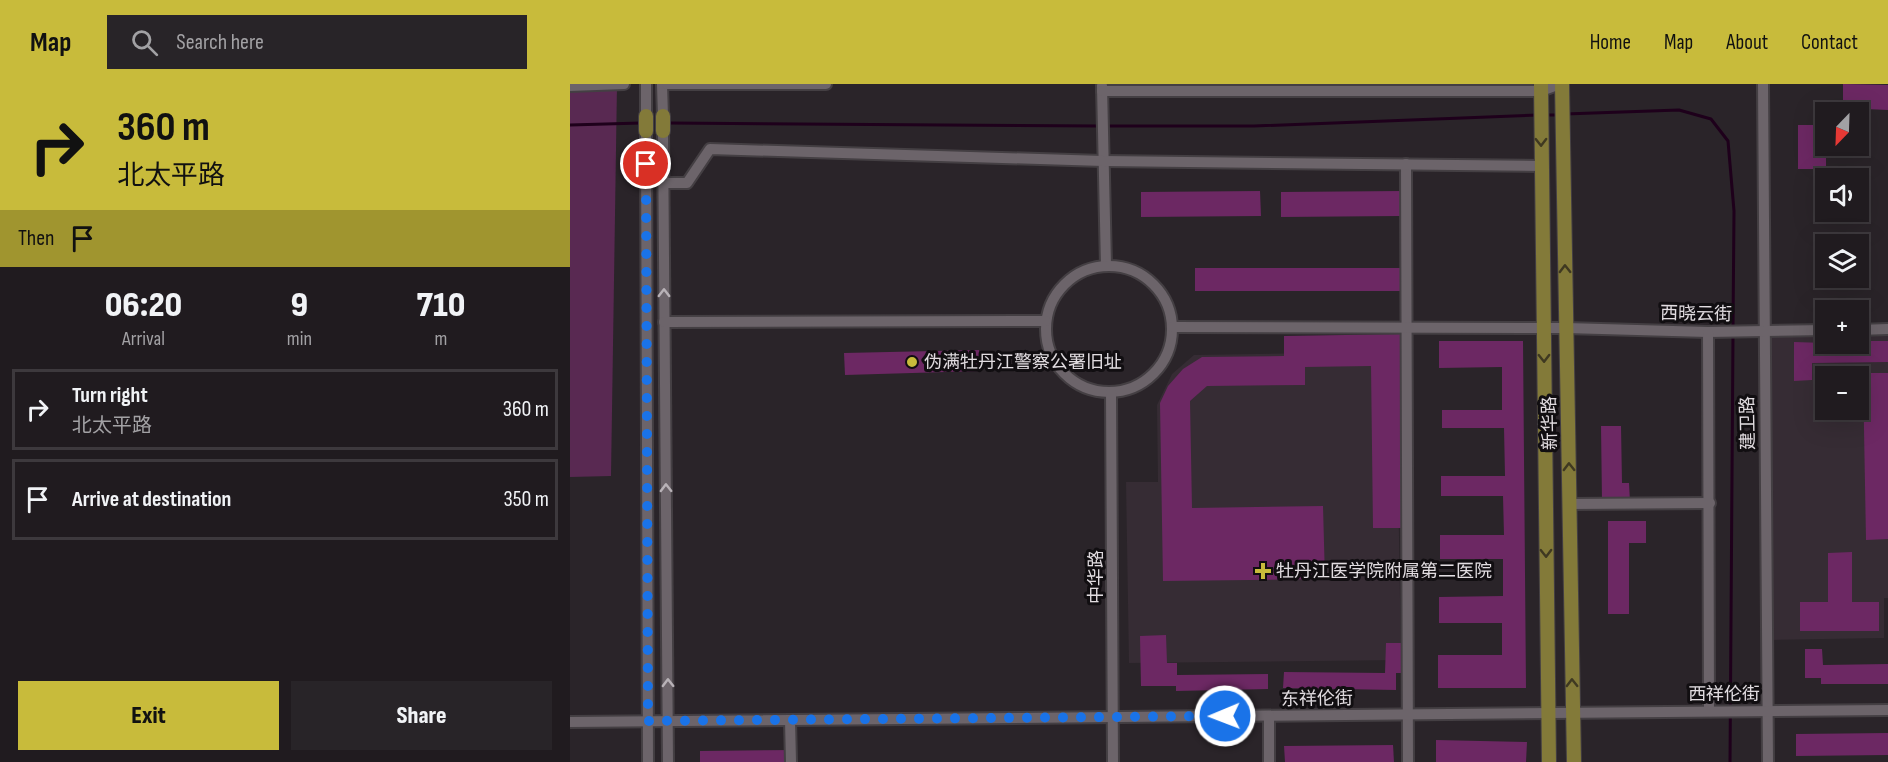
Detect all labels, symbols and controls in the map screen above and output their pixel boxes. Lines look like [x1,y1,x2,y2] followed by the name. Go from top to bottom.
[107,15,527,69] search box
[30,26,71,59] text: Map
[128,26,161,59] icon: search
[176,29,264,56] text: Search here
[1590,30,1631,55] text: Home
[1664,30,1693,55] text: Map
[1726,30,1768,55] text: About
[1801,30,1858,55] text: Contact
[117,102,210,153] text: 360 m
[1815,102,1869,156] north arrow
[1815,102,1869,420] map controls
[18,108,96,186] icon: right
[620,138,671,189] pin
[1535,138,1547,147] one-way arrow
[629,147,662,180] icon: arrive
[117,160,225,192] text: 北太平路
[1815,168,1869,222] button: sound
[66,222,99,255] icon: arrive
[18,225,54,252] text: Then
[1815,234,1869,288] button: layers
[1559,265,1572,274] one-way arrow
[105,284,182,327] text: 06:20
[291,284,308,327] text: 9
[417,284,465,327] text: 710
[658,288,670,297] one-way arrow
[1815,300,1869,354] button: +
[1660,303,1732,325] street label: 西晓云街
[122,327,165,351] text: Arrival
[287,327,312,351] text: min
[435,327,447,351] text: m
[924,352,1122,373] place label: 伪满牡丹江警察公署旧址
[1538,354,1550,363] one-way arrow
[905,355,919,369] marker: 伪满牡丹江警察公署旧址
[1815,366,1869,420] button: −
[72,382,148,409] text: Turn right
[21,393,54,426] icon: right
[503,396,549,423] text: 360 m
[1539,396,1561,450] street label: 新华路
[1737,396,1759,450] street label: 建卫路
[72,414,152,438] text: 北太平路
[1563,462,1575,471] one-way arrow
[21,483,54,516] icon: arrive
[660,483,672,492] one-way arrow
[72,486,231,513] text: Arrive at destination
[504,486,549,513] text: 350 m
[1540,549,1552,558] one-way arrow
[1086,550,1107,604] street label: 中华路
[1276,561,1492,582] place label: 牡丹江医学院附属第二医院
[1254,562,1272,580] marker: 牡丹江医学院附属第二医院
[662,678,674,687] one-way arrow
[1566,678,1579,687] one-way arrow
[18,681,279,750] button: Exit
[291,681,552,750] button: Share
[1193,684,1257,748] position arrow
[1688,684,1760,705] street label: 西祥伦街
[1281,688,1353,710] street label: 东祥伦街

